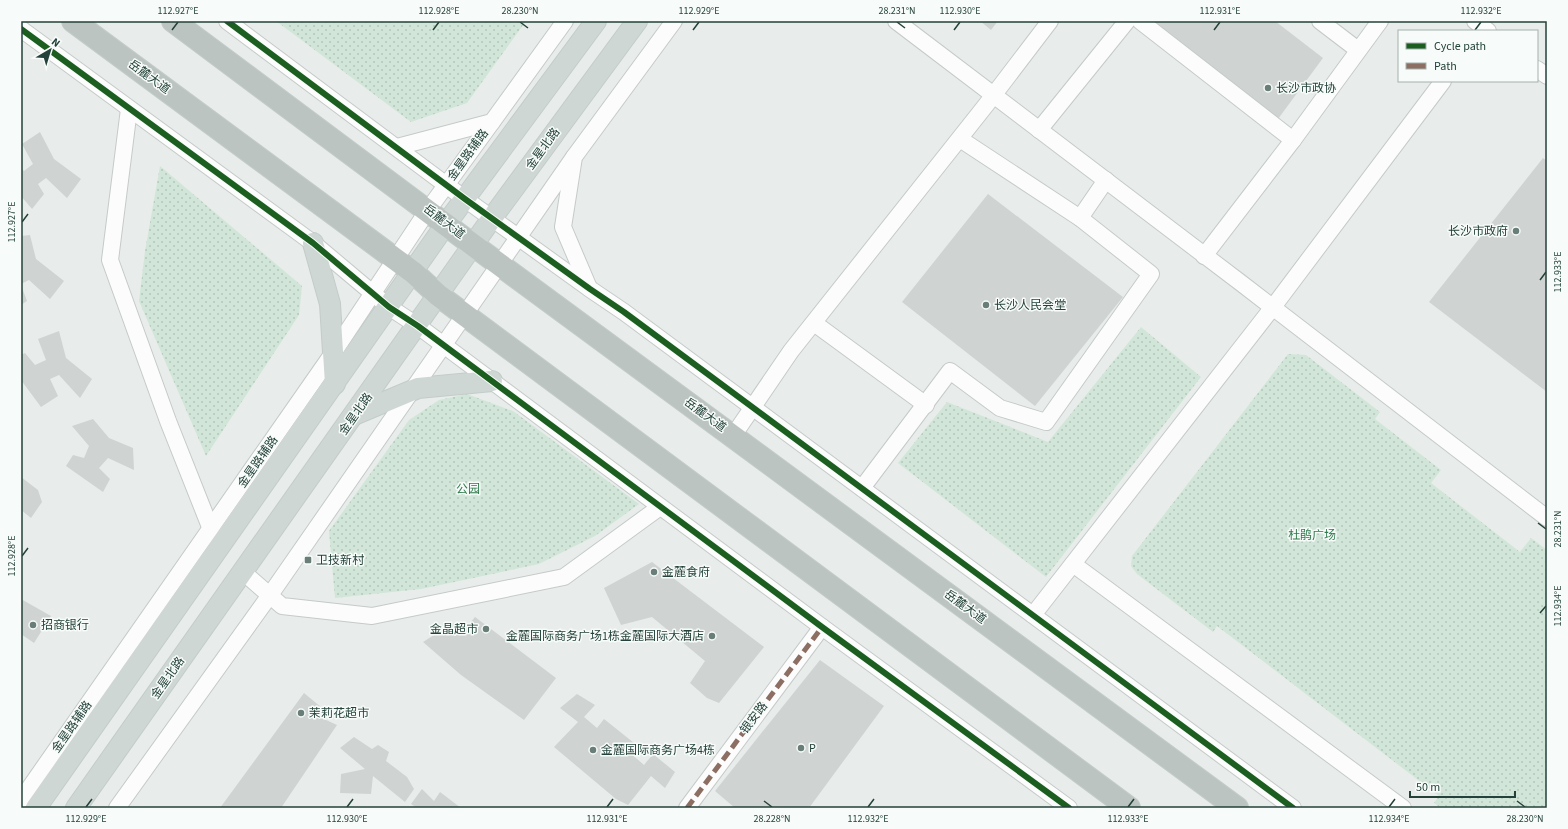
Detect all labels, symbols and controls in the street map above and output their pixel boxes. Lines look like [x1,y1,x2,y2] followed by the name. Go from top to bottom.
[158,4,198,18] text: 112.927°E
[419,4,459,18] text: 112.928°E
[501,4,539,18] text: 28.230°N
[679,4,719,18] text: 112.929°E
[878,4,916,18] text: 28.231°N
[940,4,980,18] text: 112.930°E
[1200,4,1240,18] text: 112.931°E
[1461,4,1501,18] text: 112.932°E
[30,30,70,70] north arrow
[1398,30,1538,82] legend
[48,34,63,51] text: N
[1434,38,1486,55] text: Cycle path
[125,56,173,98] street label: 岳麓大道
[1434,58,1457,75] text: Path
[1276,80,1336,97] place label: 长沙市政协
[1263,83,1273,93] marker: 长沙市政协
[522,125,564,173] street label: 金星北路
[443,126,493,184] street label: 金星路辅路
[420,201,468,243] street label: 岳麓大道
[5,202,19,242] text: 112.927°E
[1448,223,1508,240] place label: 长沙市政府
[1511,226,1521,236] marker: 长沙市政府
[1551,252,1565,292] text: 112.933°E
[994,297,1066,314] place label: 长沙人民会堂
[981,300,991,310] marker: 长沙人民会堂
[335,389,377,439] street label: 金星北路
[681,394,729,436] street label: 岳麓大道
[234,433,282,491] street label: 金星路辅路
[456,481,480,498] park label: 公园
[1551,510,1565,548] text: 28.231°N
[1288,527,1336,544] park label: 杜鹃广场
[5,536,19,576] text: 112.928°E
[316,552,365,569] place label: 卫技新村
[303,555,313,565] marker: 卫技新村
[662,564,710,581] place label: 金麓食府
[649,567,659,577] marker: 金麓食府
[941,586,989,628] street label: 岳麓大道
[1551,586,1565,626] text: 112.934°E
[41,617,89,634] place label: 招商银行
[28,620,38,630] marker: 招商银行
[430,621,478,638] place label: 金晶超市
[481,624,491,634] marker: 金晶超市
[506,628,704,645] place label: 金麓国际商务广场1栋金麓国际大酒店
[707,631,717,641] marker: 金麓国际商务广场1栋金麓国际大酒店
[147,653,189,703] street label: 金星北路
[48,698,96,756] street label: 金星路辅路
[736,699,772,737] street label: 银安路
[309,705,369,722] place label: 茉莉花超市
[296,708,306,718] marker: 茉莉花超市
[809,740,816,757] place label: P
[601,742,715,759] place label: 金麓国际商务广场4栋
[796,743,806,753] marker: P
[588,745,598,755] marker: 金麓国际商务广场4栋
[1410,773,1515,799] scale bar
[1416,779,1440,796] text: 50 m
[66,812,106,826] text: 112.929°E
[327,812,367,826] text: 112.930°E
[587,812,627,826] text: 112.931°E
[753,812,791,826] text: 28.228°N
[848,812,888,826] text: 112.932°E
[1108,812,1148,826] text: 112.933°E
[1369,812,1409,826] text: 112.934°E
[1506,812,1544,826] text: 28.230°N

